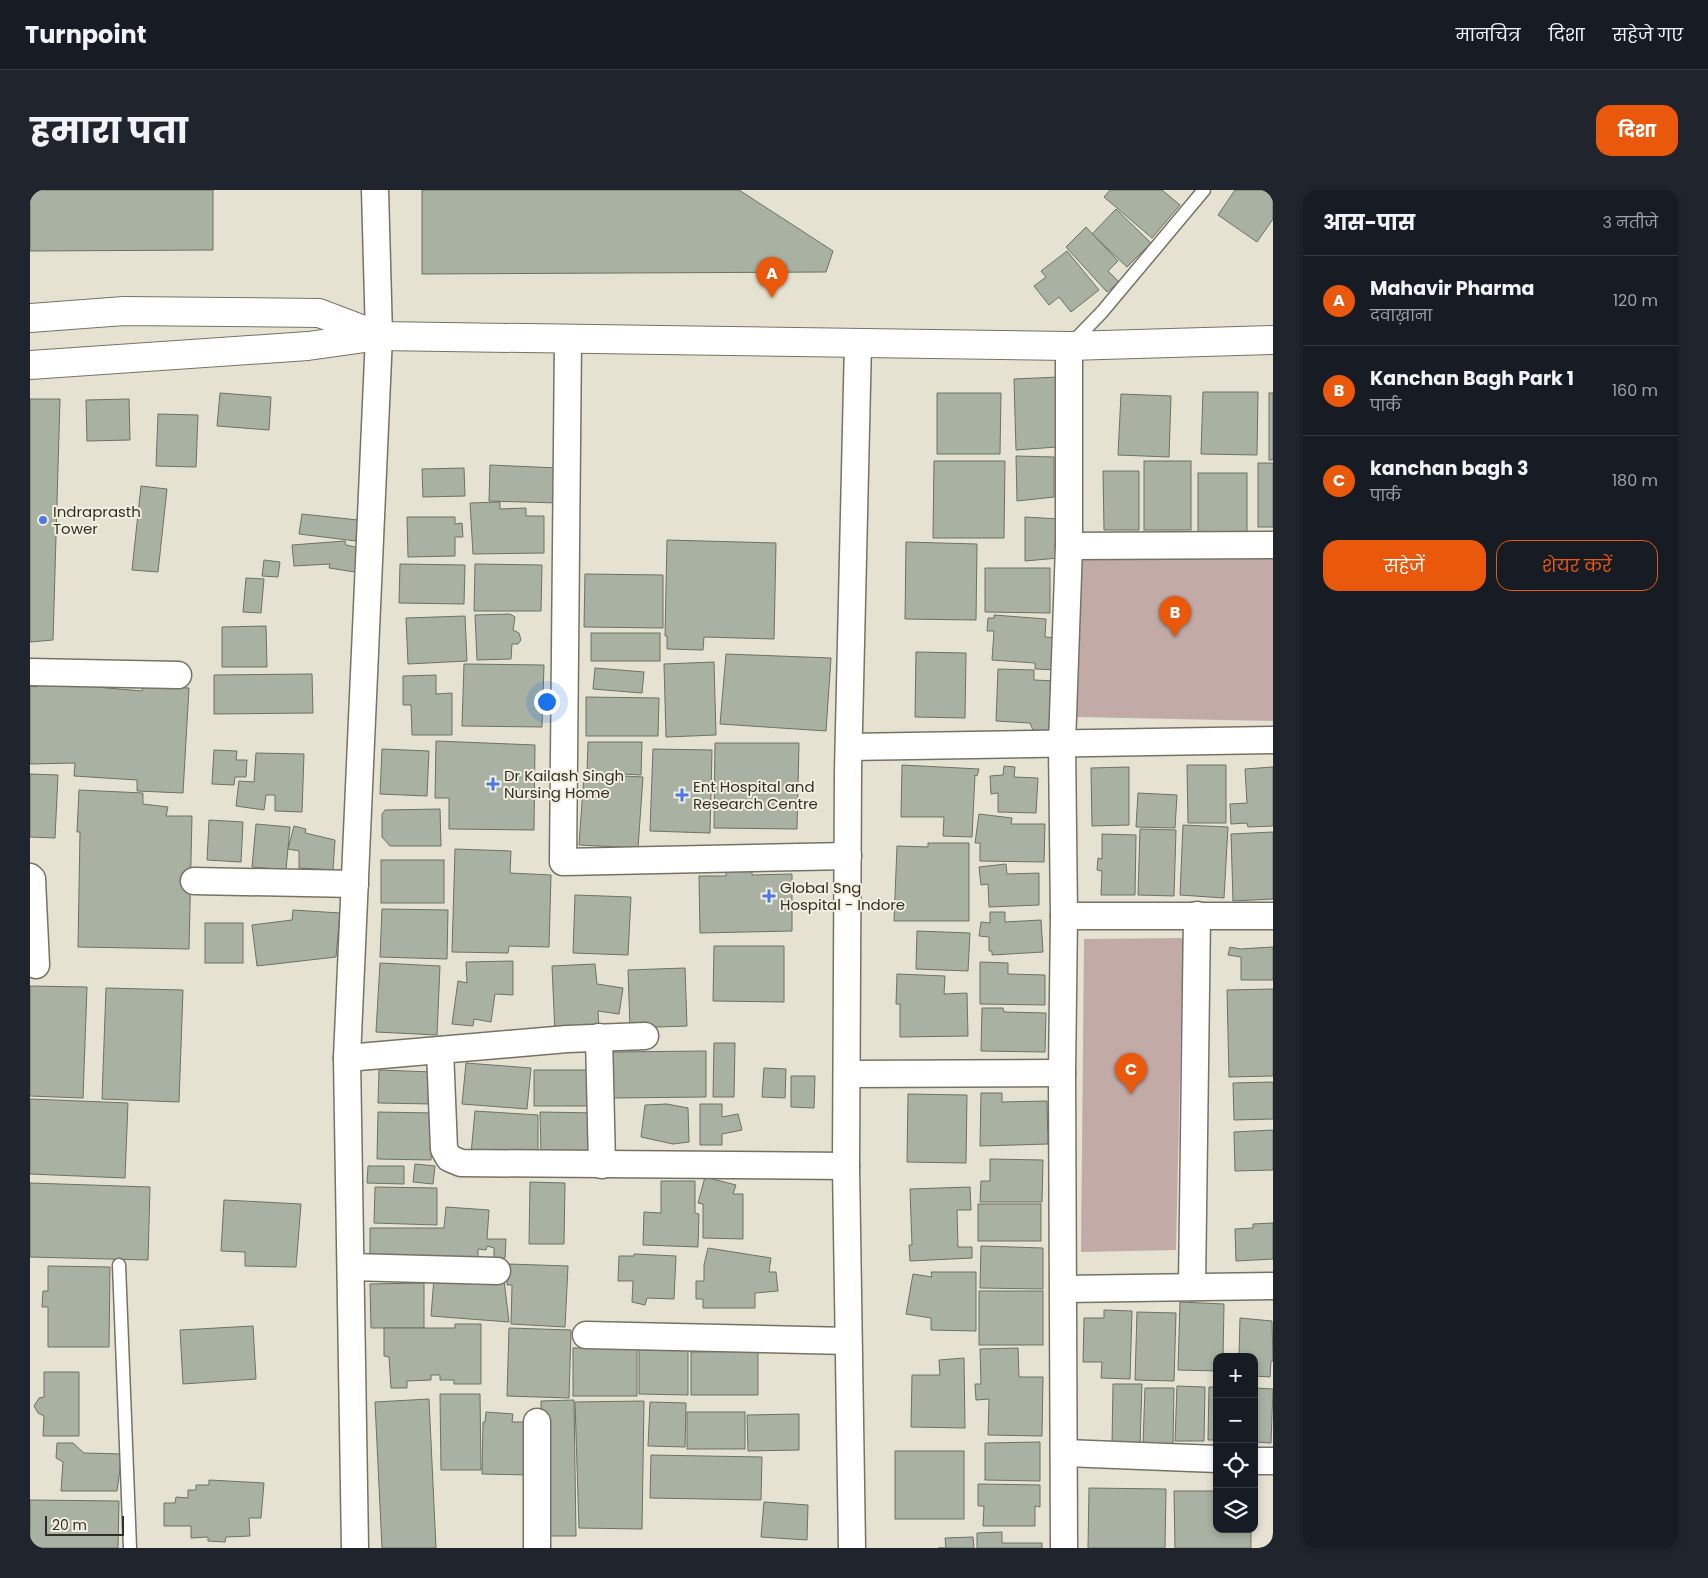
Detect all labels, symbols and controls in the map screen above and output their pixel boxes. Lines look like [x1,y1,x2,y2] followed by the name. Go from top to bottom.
[25,18,146,51] text: Turnpoint
[1456,22,1520,47] text: मानचित्र
[1548,22,1585,47] text: दिशा
[1613,22,1683,47] text: सहेजे गए
[1596,105,1678,156] button: दिशा
[30,106,188,155] text: हमारा पता
[1323,208,1415,237] text: आस-पास
[1602,211,1658,234] text: 3 नतीजे
[756,257,788,298] pin: A
[1370,275,1534,302] text: Mahavir Pharma
[1333,289,1345,312] text: A
[1613,289,1658,312] text: 120 m
[1370,304,1432,327] text: दवाख़ाना
[1370,365,1574,392] text: Kanchan Bagh Park 1
[1334,379,1344,402] text: B
[1612,379,1658,402] text: 160 m
[1370,394,1401,417] text: पार्क
[1370,455,1529,482] text: kanchan bagh 3
[1333,469,1345,492] text: C
[1612,469,1658,492] text: 180 m
[1370,484,1401,507] text: पार्क
[53,501,141,539] place label: Indraprasth Tower
[37,514,49,526] marker: Indraprasth Tower
[1323,540,1486,591] button: सहेजें
[1496,540,1658,591] button: शेयर करें
[1159,596,1191,637] pin: B
[534,689,560,715] your location
[504,765,624,803] place label: Dr Kailash Singh Nursing Home
[693,776,818,814] place label: Ent Hospital and Research Centre
[486,777,500,791] marker: Dr Kailash Singh Nursing Home
[675,788,689,802] marker: Ent Hospital and Research Centre
[780,877,905,915] place label: Global Sng Hospital - Indore
[762,889,776,903] marker: Global Sng Hospital - Indore
[1115,1053,1147,1094] pin: C
[1213,1353,1258,1533] map controls
[1213,1353,1258,1398] button: +
[1213,1398,1258,1443] button: −
[1213,1443,1258,1488] button: locate
[1213,1488,1258,1533] button: layers
[45,1513,124,1536] scale bar
[52,1515,87,1535] text: 20 m

